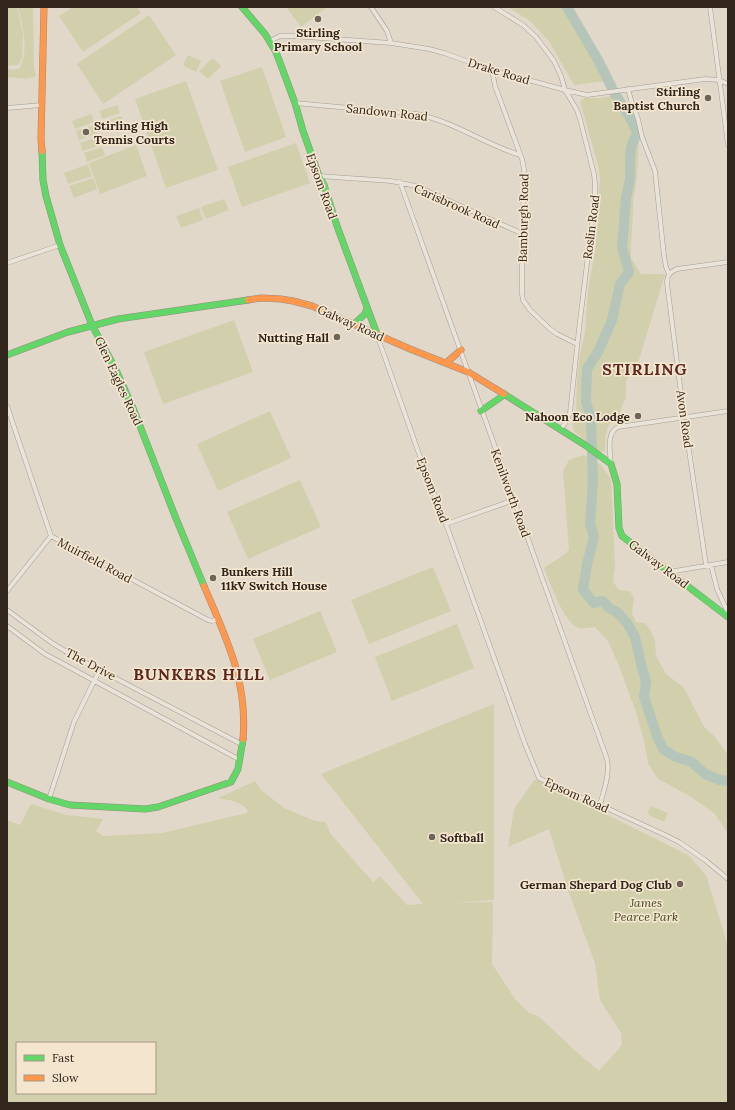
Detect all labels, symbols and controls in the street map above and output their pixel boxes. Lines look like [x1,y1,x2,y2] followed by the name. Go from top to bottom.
[313,14,323,24] marker: Stirling Primary School
[274,25,362,54] place label: Stirling Primary School
[466,54,532,88] street label: Drake Road
[613,84,701,113] place label: Stirling Baptist Church
[703,93,713,103] marker: Stirling Baptist Church
[345,100,429,124] street label: Sandown Road
[94,118,175,147] place label: Stirling High Tennis Courts
[81,127,91,137] marker: Stirling High Tennis Courts
[303,151,341,221] street label: Epsom Road
[515,173,531,263] street label: Bamburgh Road
[412,180,502,232] street label: Carisbrook Road
[580,194,602,260] street label: Roslin Road
[315,302,387,344] street label: Galway Road
[258,330,329,345] place label: Nutting Hall
[332,332,342,342] marker: Nutting Hall
[92,334,146,428] street label: Glen Eagles Road
[602,359,688,379] district label: STIRLING
[673,388,697,449] street label: Avon Road
[525,409,631,424] place label: Nahoon Eco Lodge
[633,411,643,421] marker: Nahoon Eco Lodge
[488,447,534,539] street label: Kenilworth Road
[414,455,452,525] street label: Epsom Road
[55,534,135,586] street label: Muirfield Road
[626,537,692,591] street label: Galway Road
[221,564,328,593] place label: Bunkers Hill 11kV Switch House
[208,573,218,583] marker: Bunkers Hill 11kV Switch House
[63,645,119,684] street label: The Drive
[133,664,265,684] district label: BUNKERS HILL
[542,774,612,816] street label: Epsom Road
[440,830,484,845] place label: Softball
[427,832,437,842] marker: Softball
[520,877,672,892] place label: German Shepard Dog Club
[675,879,685,889] marker: German Shepard Dog Club
[614,895,678,924] park label: James Pearce Park
[16,1042,156,1094] legend
[52,1050,75,1065] text: Fast
[52,1070,79,1085] text: Slow

